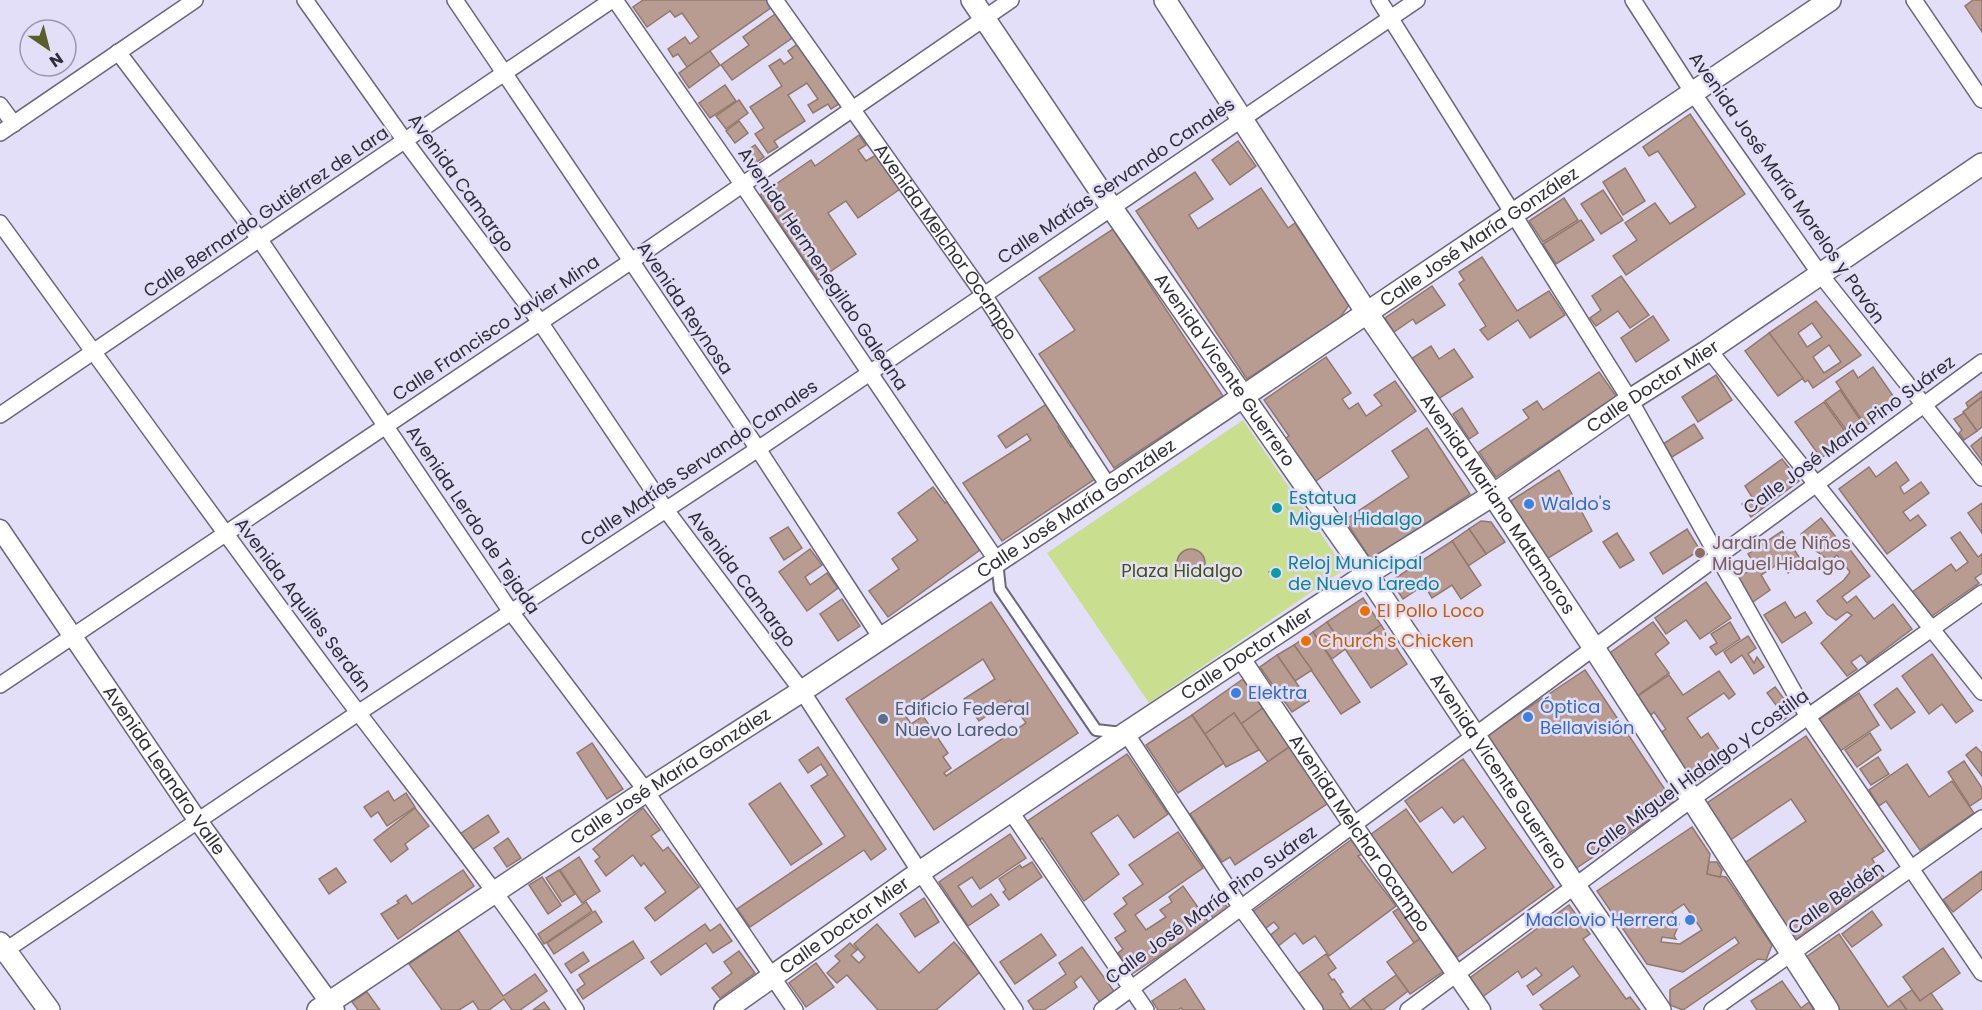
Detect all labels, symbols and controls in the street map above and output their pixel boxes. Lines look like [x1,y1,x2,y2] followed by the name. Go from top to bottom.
[18,18,78,78] north arrow
[45,47,68,73] text: N
[1684,47,1891,329] street label: Avenida José María Morelos y Pavón
[992,92,1239,270] street label: Calle Matías Servando Canales
[403,108,520,257] street label: Avenida Camargo
[138,120,393,303] street label: Calle Bernardo Gutiérrez de Lara
[868,138,1023,345] street label: Avenida Melchor Ocampo
[732,142,914,395] street label: Avenida Hermenegildo Galeana
[1375,161,1583,313] street label: Calle José María González
[632,236,739,379] street label: Avenida Reynosa
[387,249,604,406] street label: Calle Francisco Javier Mina
[1149,268,1301,472] street label: Avenida Vicente Guerrero
[1581,334,1724,439] street label: Calle Doctor Mier
[1738,349,1960,520] street label: Calle José María Pino Suárez
[575,374,822,552] street label: Calle Matías Servando Canales
[1414,388,1581,619] street label: Avenida Mariano Matamoros
[401,420,546,619] street label: Avenida Lerdo de Tejada
[971,433,1180,584] street label: Calle José María González
[1289,485,1422,531] place label: Estatua Miguel Hidalgo
[1541,491,1611,516] place label: Waldo's
[1522,497,1536,511] marker: Waldo's
[1270,501,1284,515] marker: Estatua Miguel Hidalgo
[683,505,802,652] street label: Avenida Camargo
[229,512,377,697] street label: Avenida Aquiles Serdán
[1712,530,1851,576] place label: Jardín de Niños Miguel Hidalgo
[1693,546,1707,560] marker: Jardín de Niños Miguel Hidalgo
[1288,550,1439,596] place label: Reloj Municipal de Nuevo Laredo
[1121,558,1243,583] park label: Plaza Hidalgo
[1269,566,1283,580] marker: Reloj Municipal de Nuevo Laredo
[1377,598,1484,623] place label: El Pollo Loco
[1175,600,1318,706] street label: Calle Doctor Mier
[1358,604,1372,618] marker: El Pollo Loco
[1318,628,1474,653] place label: Church's Chicken
[1299,634,1313,648] marker: Church's Chicken
[1425,668,1573,874] street label: Avenida Vicente Guerrero
[98,680,232,860] street label: Avenida Leandro Valle
[1248,680,1308,705] place label: Elektra
[1580,683,1814,862] street label: Calle Miguel Hidalgo y Costilla
[1229,686,1243,700] marker: Elektra
[1540,694,1635,740] place label: Óptica Bellavisión
[895,696,1030,742] place label: Edificio Federal Nuevo Laredo
[565,701,775,850] street label: Calle José María González
[1521,710,1535,724] marker: Óptica Bellavisión
[876,712,890,726] marker: Edificio Federal Nuevo Laredo
[1283,729,1436,937] street label: Avenida Melchor Ocampo
[1100,819,1322,990] street label: Calle José María Pino Suárez
[1783,855,1889,940] street label: Calle Beldén
[774,871,914,980] street label: Calle Doctor Mier
[1526,907,1678,932] place label: Maclovio Herrera
[1683,913,1697,927] marker: Maclovio Herrera

